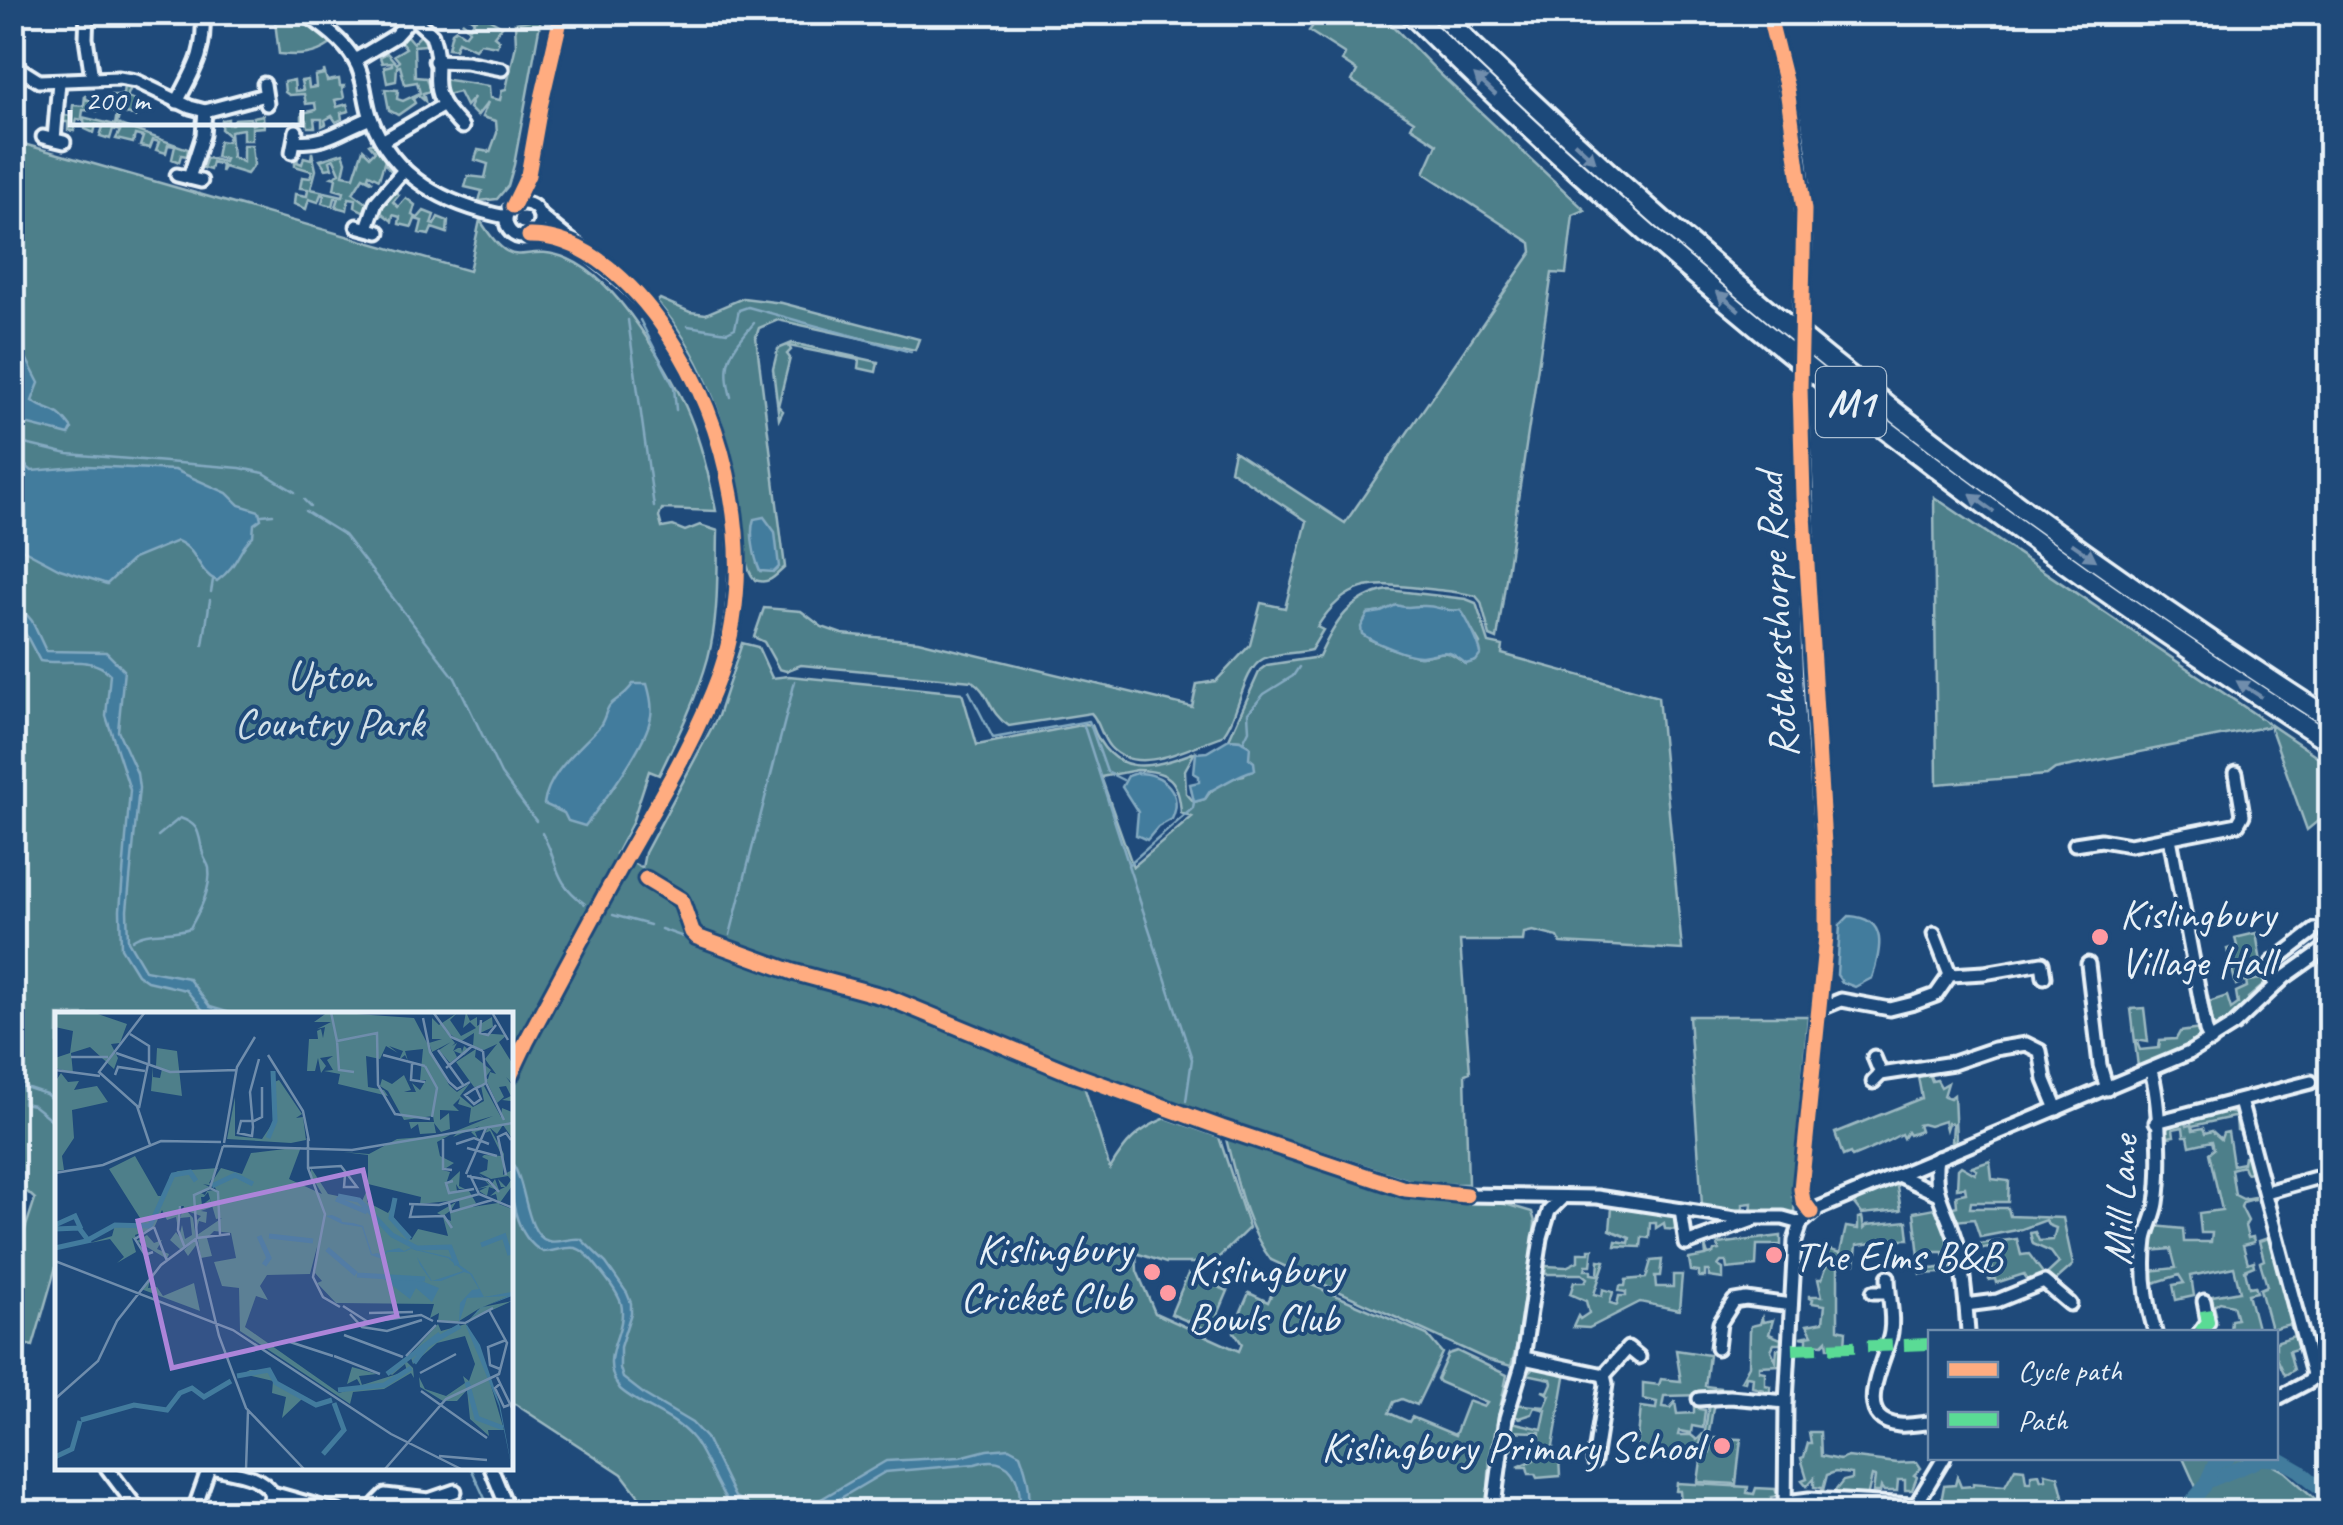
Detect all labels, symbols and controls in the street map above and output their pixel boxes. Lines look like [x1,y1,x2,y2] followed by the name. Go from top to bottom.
[70,65,302,127] scale bar
[1473,74,1497,97] one-way arrow
[85,81,152,119] text: 200 m
[1573,140,1597,163] one-way arrow
[1715,291,1740,312] one-way arrow
[1816,367,1886,437] road number: M1
[1742,465,1810,759] street label: Rothersthorpe Road
[1969,494,1995,513] one-way arrow
[2071,542,2097,561] one-way arrow
[234,649,426,750] park label: Upton Country Park
[2235,680,2262,698] one-way arrow
[2120,888,2281,989] place label: Kislingbury Village Hall
[2089,926,2111,948] marker: Kislingbury Village Hall
[55,1012,512,1470] inset map
[2091,1131,2150,1266] street label: Mill Lane
[960,1223,1136,1324] place label: Kislingbury Cricket Club
[1794,1230,2005,1283] place label: The Elms B&B
[1188,1244,1347,1345] place label: Kislingbury Bowls Club
[1763,1244,1785,1266] marker: The Elms B&B
[1141,1261,1163,1283] marker: Kislingbury Cricket Club
[1157,1282,1179,1304] marker: Kislingbury Bowls Club
[1928,1330,2278,1460] legend
[2018,1351,2122,1389] text: Cycle path
[2018,1401,2069,1439] text: Path
[1322,1421,1709,1474] place label: Kislingbury Primary School
[1711,1435,1733,1457] marker: Kislingbury Primary School

